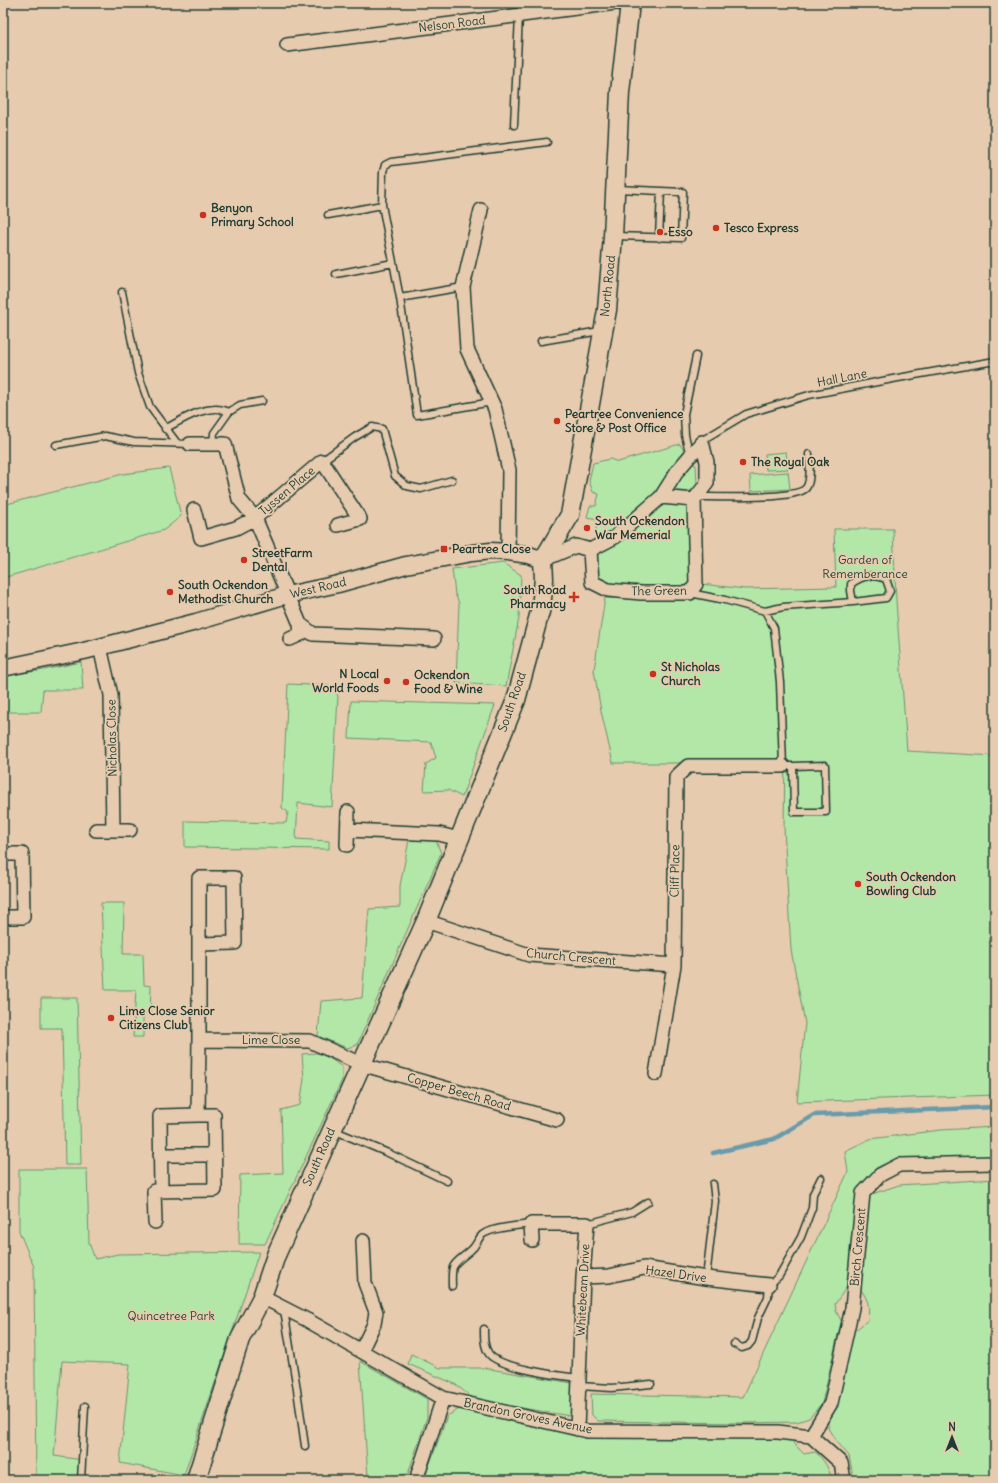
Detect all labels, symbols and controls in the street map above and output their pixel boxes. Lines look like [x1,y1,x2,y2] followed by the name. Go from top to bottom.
[418,12,486,35] street label: Nelson Road
[211,200,294,230] place label: Benyon Primary School
[198,210,208,220] marker: Benyon Primary School
[724,220,799,236] place label: Tesco Express
[711,223,721,233] marker: Tesco Express
[668,224,693,239] place label: Esso
[655,227,665,237] marker: Esso
[597,254,618,317] street label: North Road
[816,365,868,390] street label: Hall Lane
[565,406,684,435] place label: Peartree Convenience Store & Post Office
[552,416,562,426] marker: Peartree Convenience Store & Post Office
[751,454,829,470] place label: The Royal Oak
[738,457,748,467] marker: The Royal Oak
[256,463,318,518] street label: Tyssen Place
[595,513,685,542] place label: South Ockendon War Memerial
[582,523,592,533] marker: South Ockendon War Memerial
[452,541,531,556] place label: Peartree Close
[439,544,449,554] marker: Peartree Close
[252,545,313,574] place label: StreetFarm Dental
[822,552,908,581] park label: Garden of Rememberance
[239,555,249,565] marker: StreetFarm Dental
[288,574,348,601] street label: West Road
[178,577,274,606] place label: South Ockendon Methodist Church
[504,582,566,612] place label: South Road Pharmacy
[631,583,687,598] street label: The Green
[165,587,175,597] marker: South Ockendon Methodist Church
[569,592,579,602] marker: South Road Pharmacy
[661,659,721,688] place label: St Nicholas Church
[312,666,380,695] place label: N Local World Foods
[414,667,483,696] place label: Ockendon Food & Wine
[648,669,658,679] marker: St Nicholas Church
[494,670,529,734] street label: South Road
[382,676,392,686] marker: N Local World Foods
[401,677,411,687] marker: Ockendon Food & Wine
[103,699,120,777] street label: Nicholas Close
[667,844,682,898] street label: Cliff Place
[866,869,956,899] place label: South Ockendon Bowling Club
[853,879,863,889] marker: South Ockendon Bowling Club
[526,945,617,968] street label: Church Crescent
[119,1003,215,1032] place label: Lime Close Senior Citizens Club
[106,1013,116,1023] marker: Lime Close Senior Citizens Club
[242,1032,300,1047] street label: Lime Close
[406,1070,513,1114] street label: Copper Beech Road
[299,1125,338,1188] street label: South Road
[847,1207,868,1287] street label: Birch Crescent
[573,1243,592,1337] street label: Whitebeam Drive
[645,1262,708,1285] street label: Hazel Drive
[127,1308,215,1323] park label: Quincetree Park
[462,1395,594,1436] street label: Brandon Groves Avenue
[932,1417,972,1457] north arrow
[948,1420,956,1434] text: N

